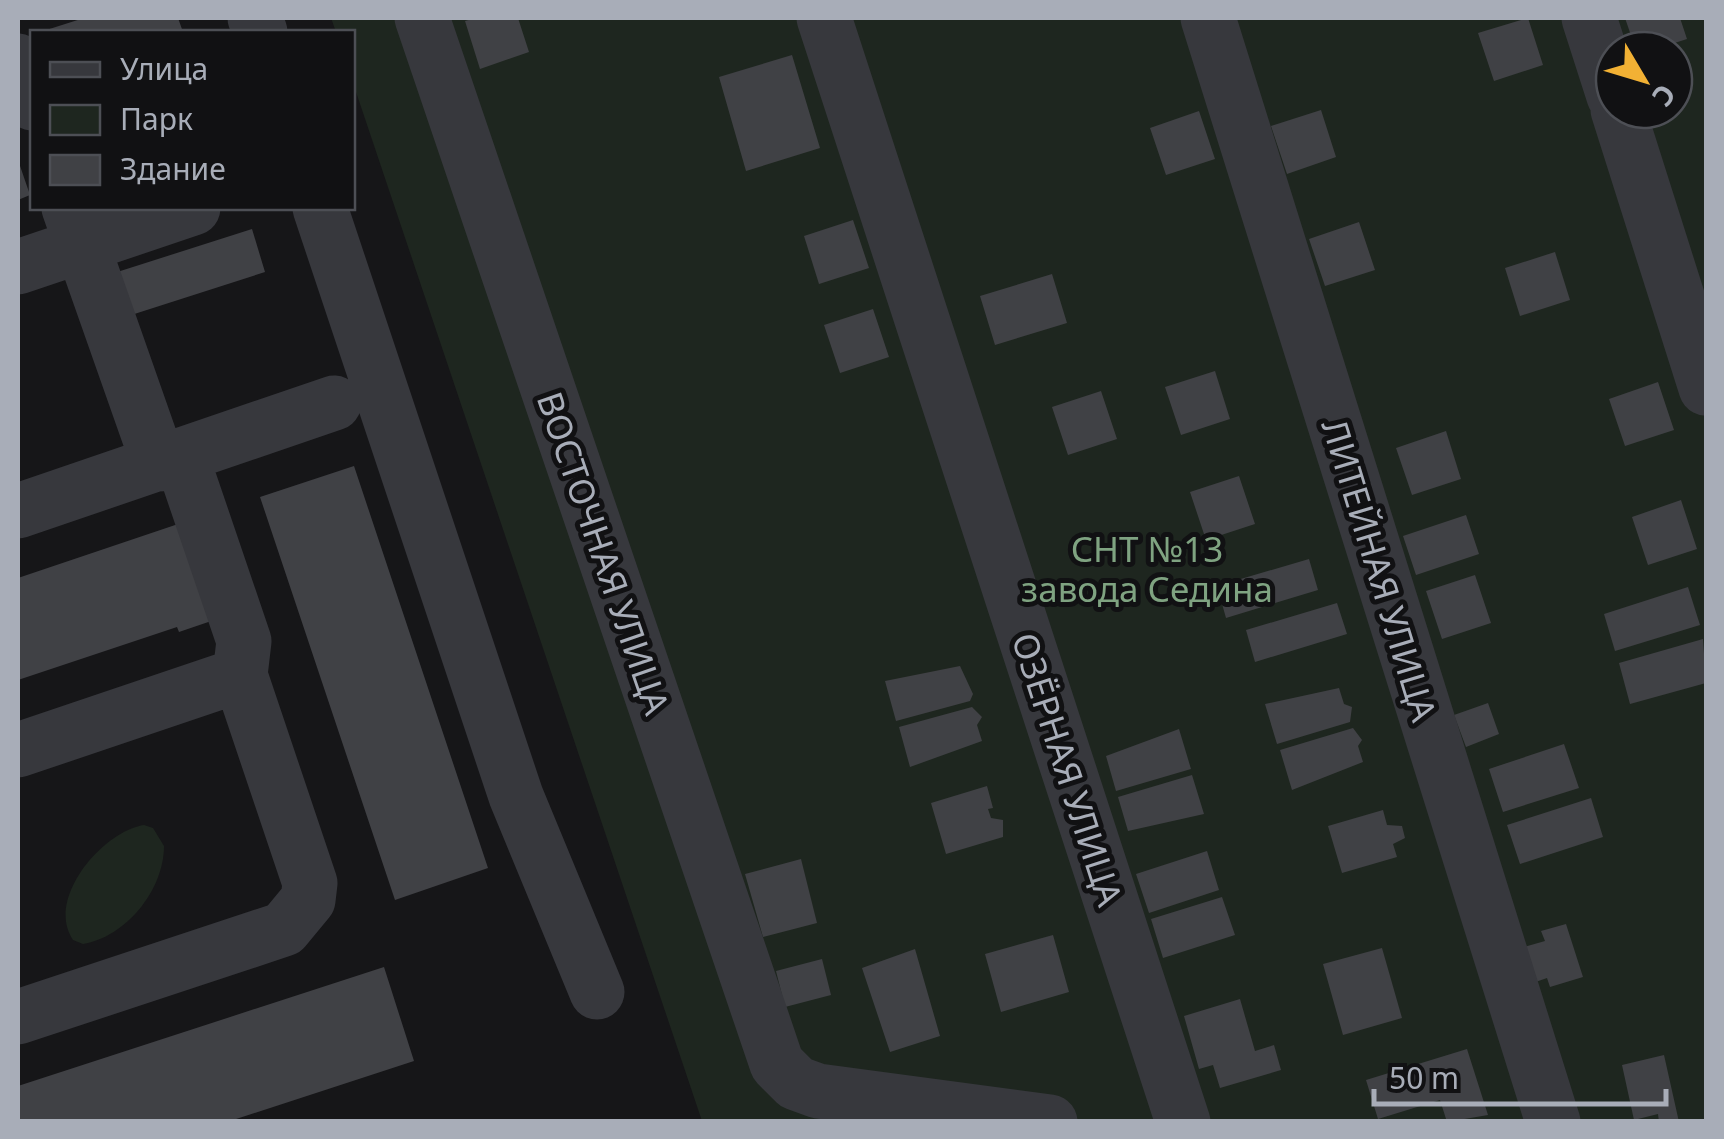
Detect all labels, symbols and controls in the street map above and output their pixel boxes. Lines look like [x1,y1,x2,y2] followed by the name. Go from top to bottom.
[30,30,355,210] legend
[1594,30,1694,130] north arrow
[120,48,208,89] text: Улица
[1644,77,1685,115] text: С
[120,98,193,139] text: Парк
[120,148,226,189] text: Здание
[527,386,681,721] street label: ВОСТОЧНАЯ УЛИЦА
[1312,413,1449,727] street label: ЛИТЕЙНАЯ УЛИЦА
[1021,525,1273,612] park label: СНТ №13 завода Седина
[1002,626,1134,912] street label: ОЗЁРНАЯ УЛИЦА
[1374,1044,1666,1106] scale bar
[1389,1057,1459,1098] text: 50 m

